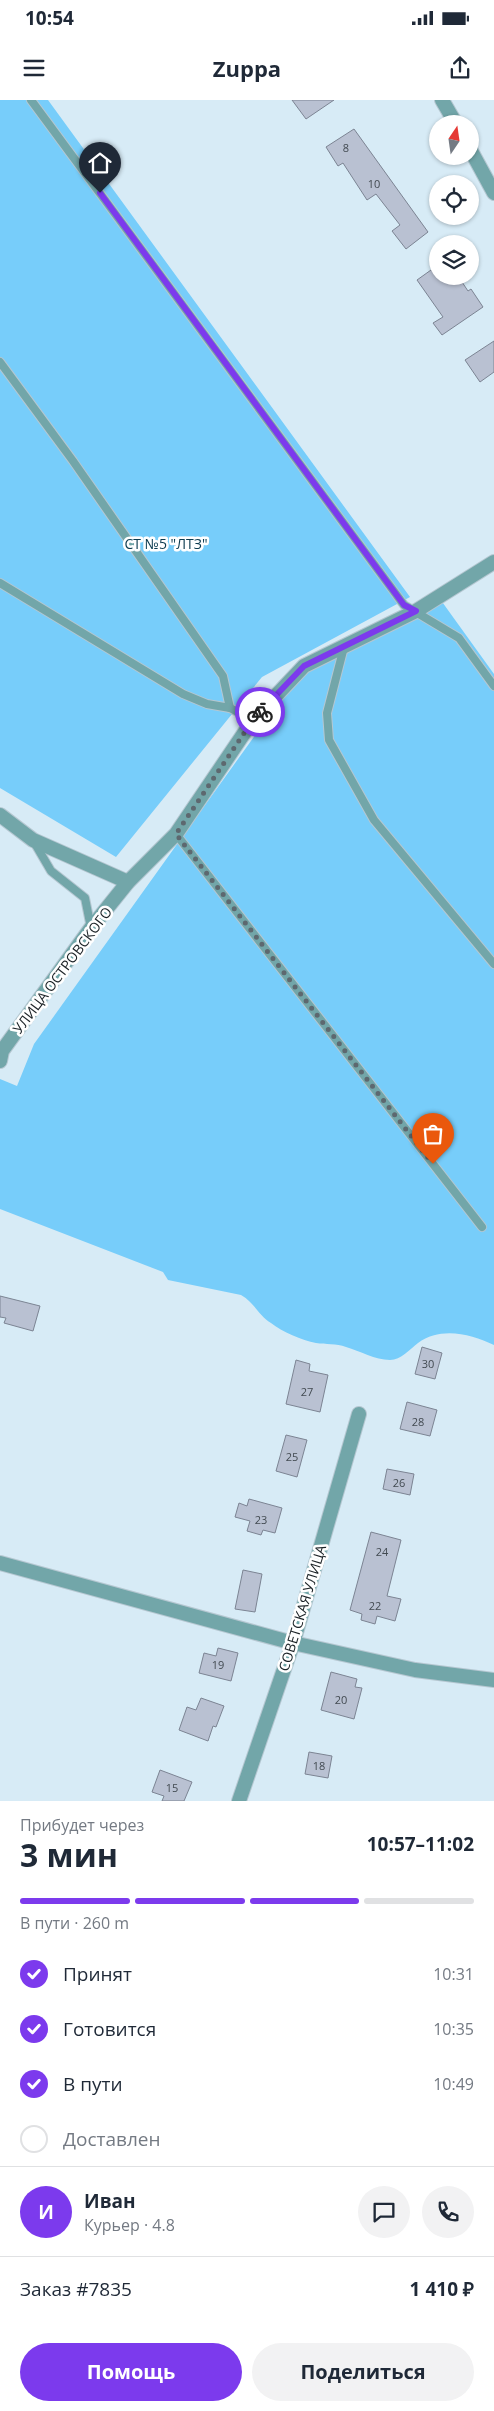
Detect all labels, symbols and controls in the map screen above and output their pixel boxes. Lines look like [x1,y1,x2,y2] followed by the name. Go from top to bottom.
[25,5,74,31] text: 10:54
[213,53,281,83] text: Zuppa
[20,54,48,82] icon: menu
[446,54,474,82] icon: share
[429,115,479,165] north arrow
[429,115,479,285] map controls
[343,140,349,155] house number: 8
[79,142,121,193] pin
[86,149,114,177] icon: home
[429,175,479,225] button: locate
[368,176,380,191] house number: 10
[429,235,479,285] button: layers
[125,534,207,553] park label: СТ №5 "ЛТЗ"
[235,687,285,737] courier
[246,698,274,726] icon: bike
[8,903,116,1037] street label: УЛИЦА ОСТРОВСКОГО
[412,1113,454,1164] pin
[419,1120,447,1148] icon: bag
[422,1356,434,1371] house number: 30
[301,1384,313,1399] house number: 27
[412,1414,424,1429] house number: 28
[286,1449,298,1464] house number: 25
[393,1475,405,1490] house number: 26
[255,1512,267,1527] house number: 23
[274,1542,330,1674] street label: СОВЕТСКАЯ УЛИЦА
[376,1544,389,1559] house number: 24
[369,1598,381,1613] house number: 22
[212,1657,224,1672] house number: 19
[335,1692,347,1707] house number: 20
[313,1758,325,1773] house number: 18
[166,1780,178,1795] house number: 15
[20,1814,144,1836] text: Прибудет через
[367,1831,474,1857] text: 10:57–11:02
[20,1833,118,1876] text: 3 мин
[20,1912,129,1934] text: В пути · 260 m
[20,1960,48,1988] icon: check
[63,1961,132,1987] text: Принят
[433,1963,474,1985] text: 10:31
[20,2015,48,2043] icon: check
[63,2016,156,2042] text: Готовится
[433,2018,474,2040] text: 10:35
[20,2070,48,2098] icon: check
[63,2071,123,2097] text: В пути
[433,2073,474,2095] text: 10:49
[63,2126,161,2152] text: Доставлен
[358,2186,410,2238] button: chat
[422,2186,474,2238] button: phone
[84,2188,136,2214] text: Иван
[38,2199,54,2225] text: И
[84,2214,175,2236] text: Курьер · 4.8
[20,2276,132,2302] text: Заказ #7835
[410,2276,474,2302] text: 1 410 ₽
[20,2343,242,2401] button: Помощь
[252,2343,474,2401] button: Поделиться

